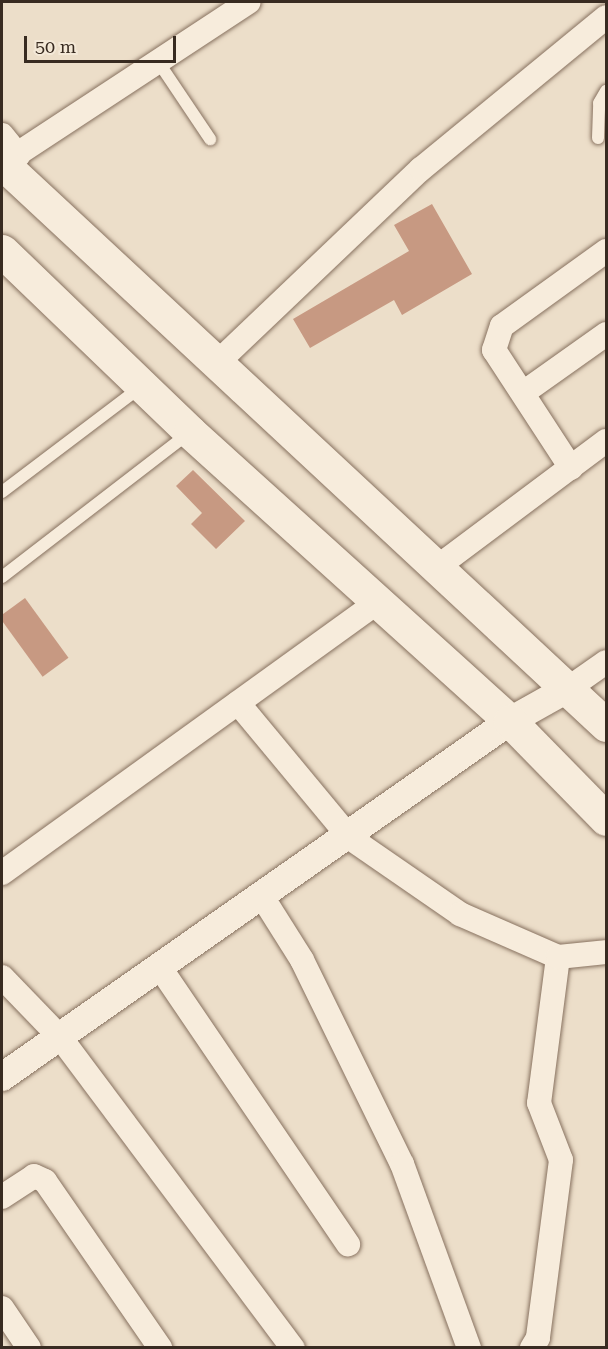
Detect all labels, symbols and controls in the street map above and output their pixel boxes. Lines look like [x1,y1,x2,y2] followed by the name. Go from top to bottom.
[27,24,178,62] scale bar
[35,36,76,57] text: 50 m

